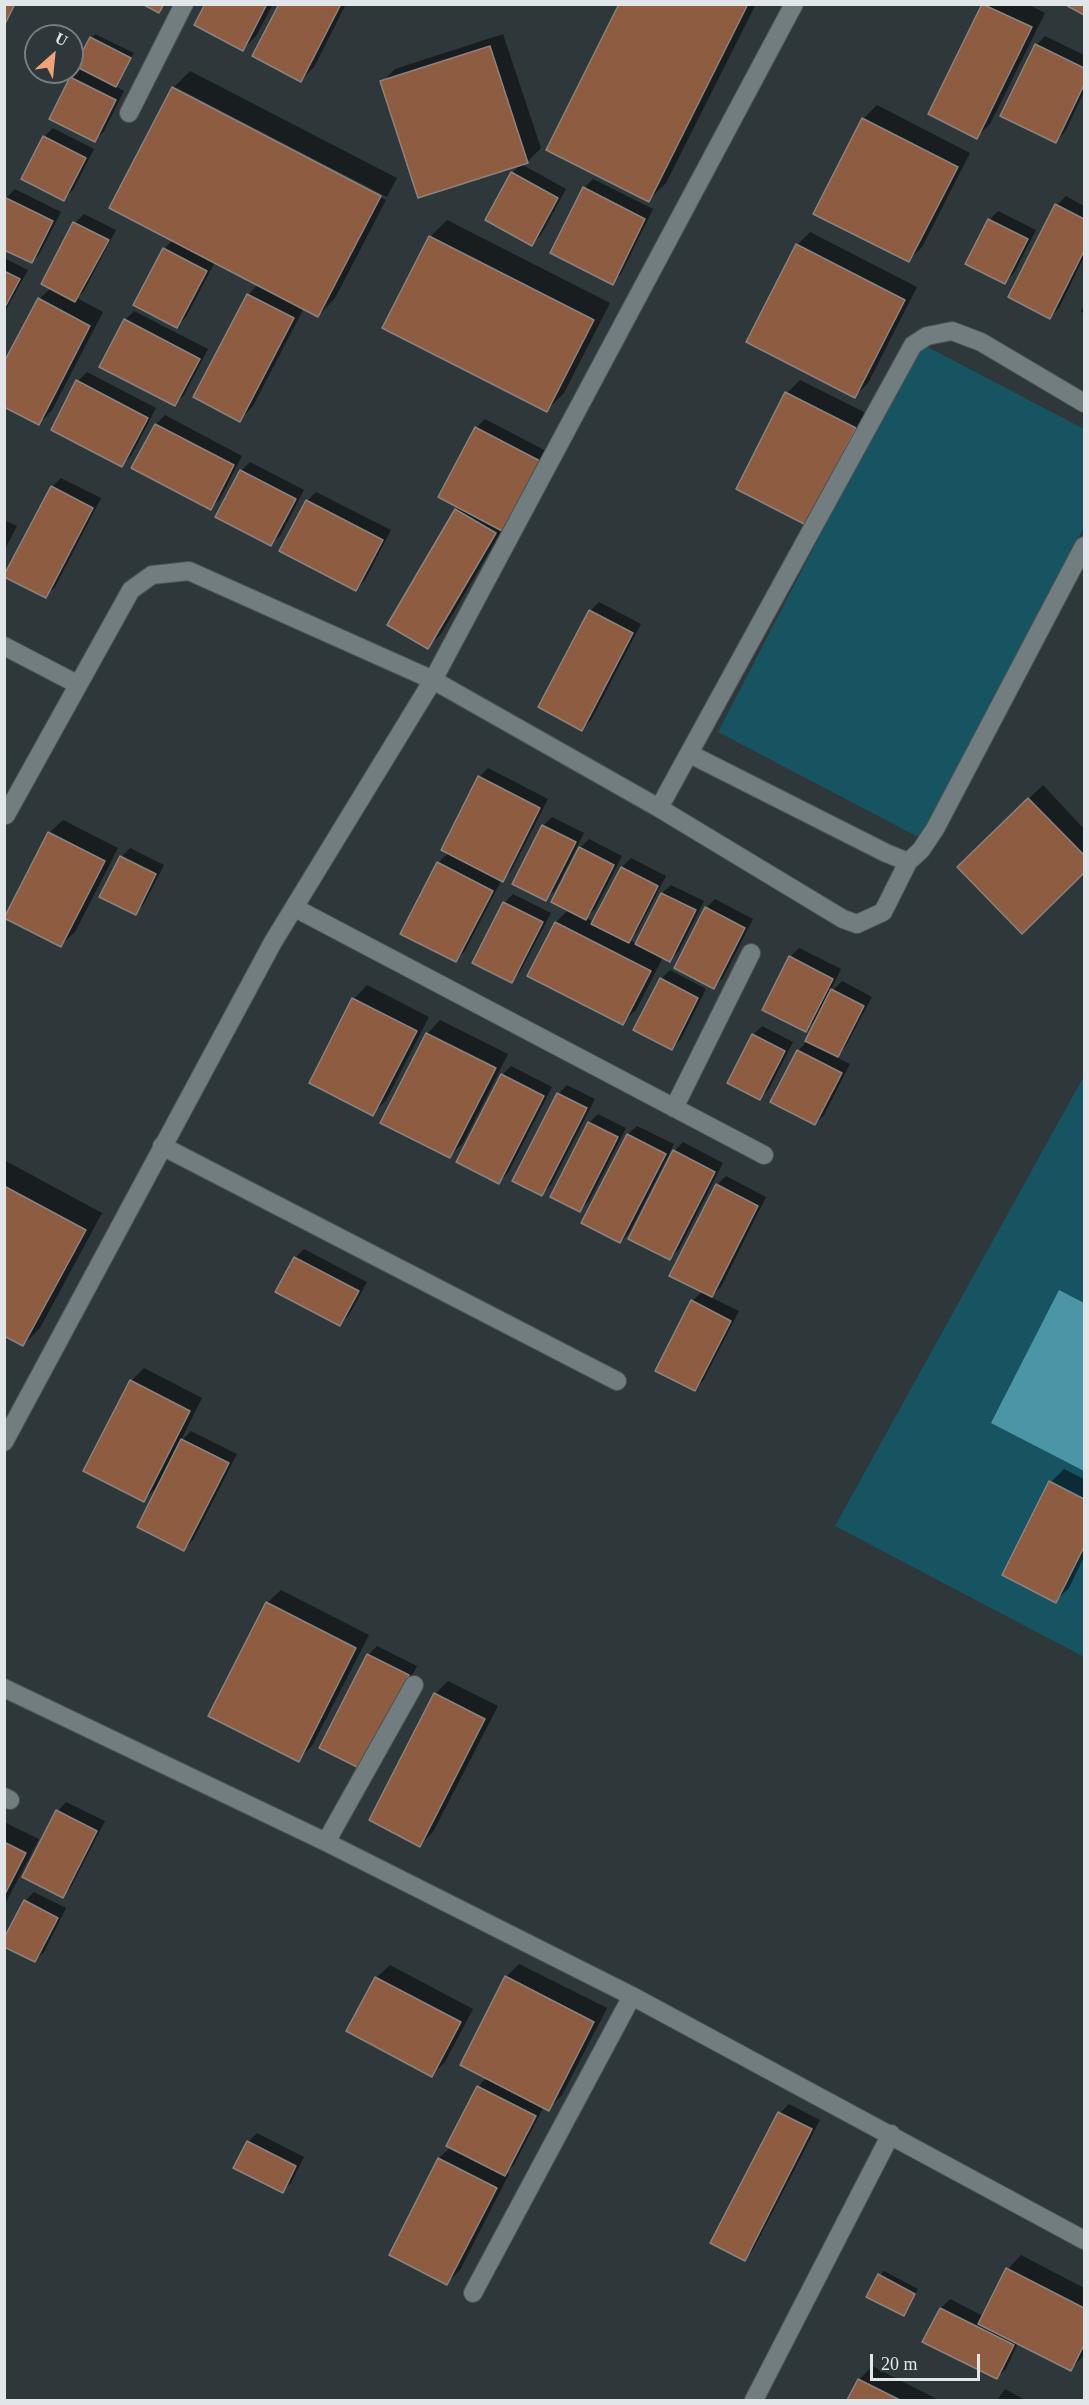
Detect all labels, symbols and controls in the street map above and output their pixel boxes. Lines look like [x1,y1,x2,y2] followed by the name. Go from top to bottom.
[24,24,84,84] north arrow
[52,29,71,49] text: U
[873,2342,982,2380] scale bar
[881,2354,918,2374] text: 20 m

